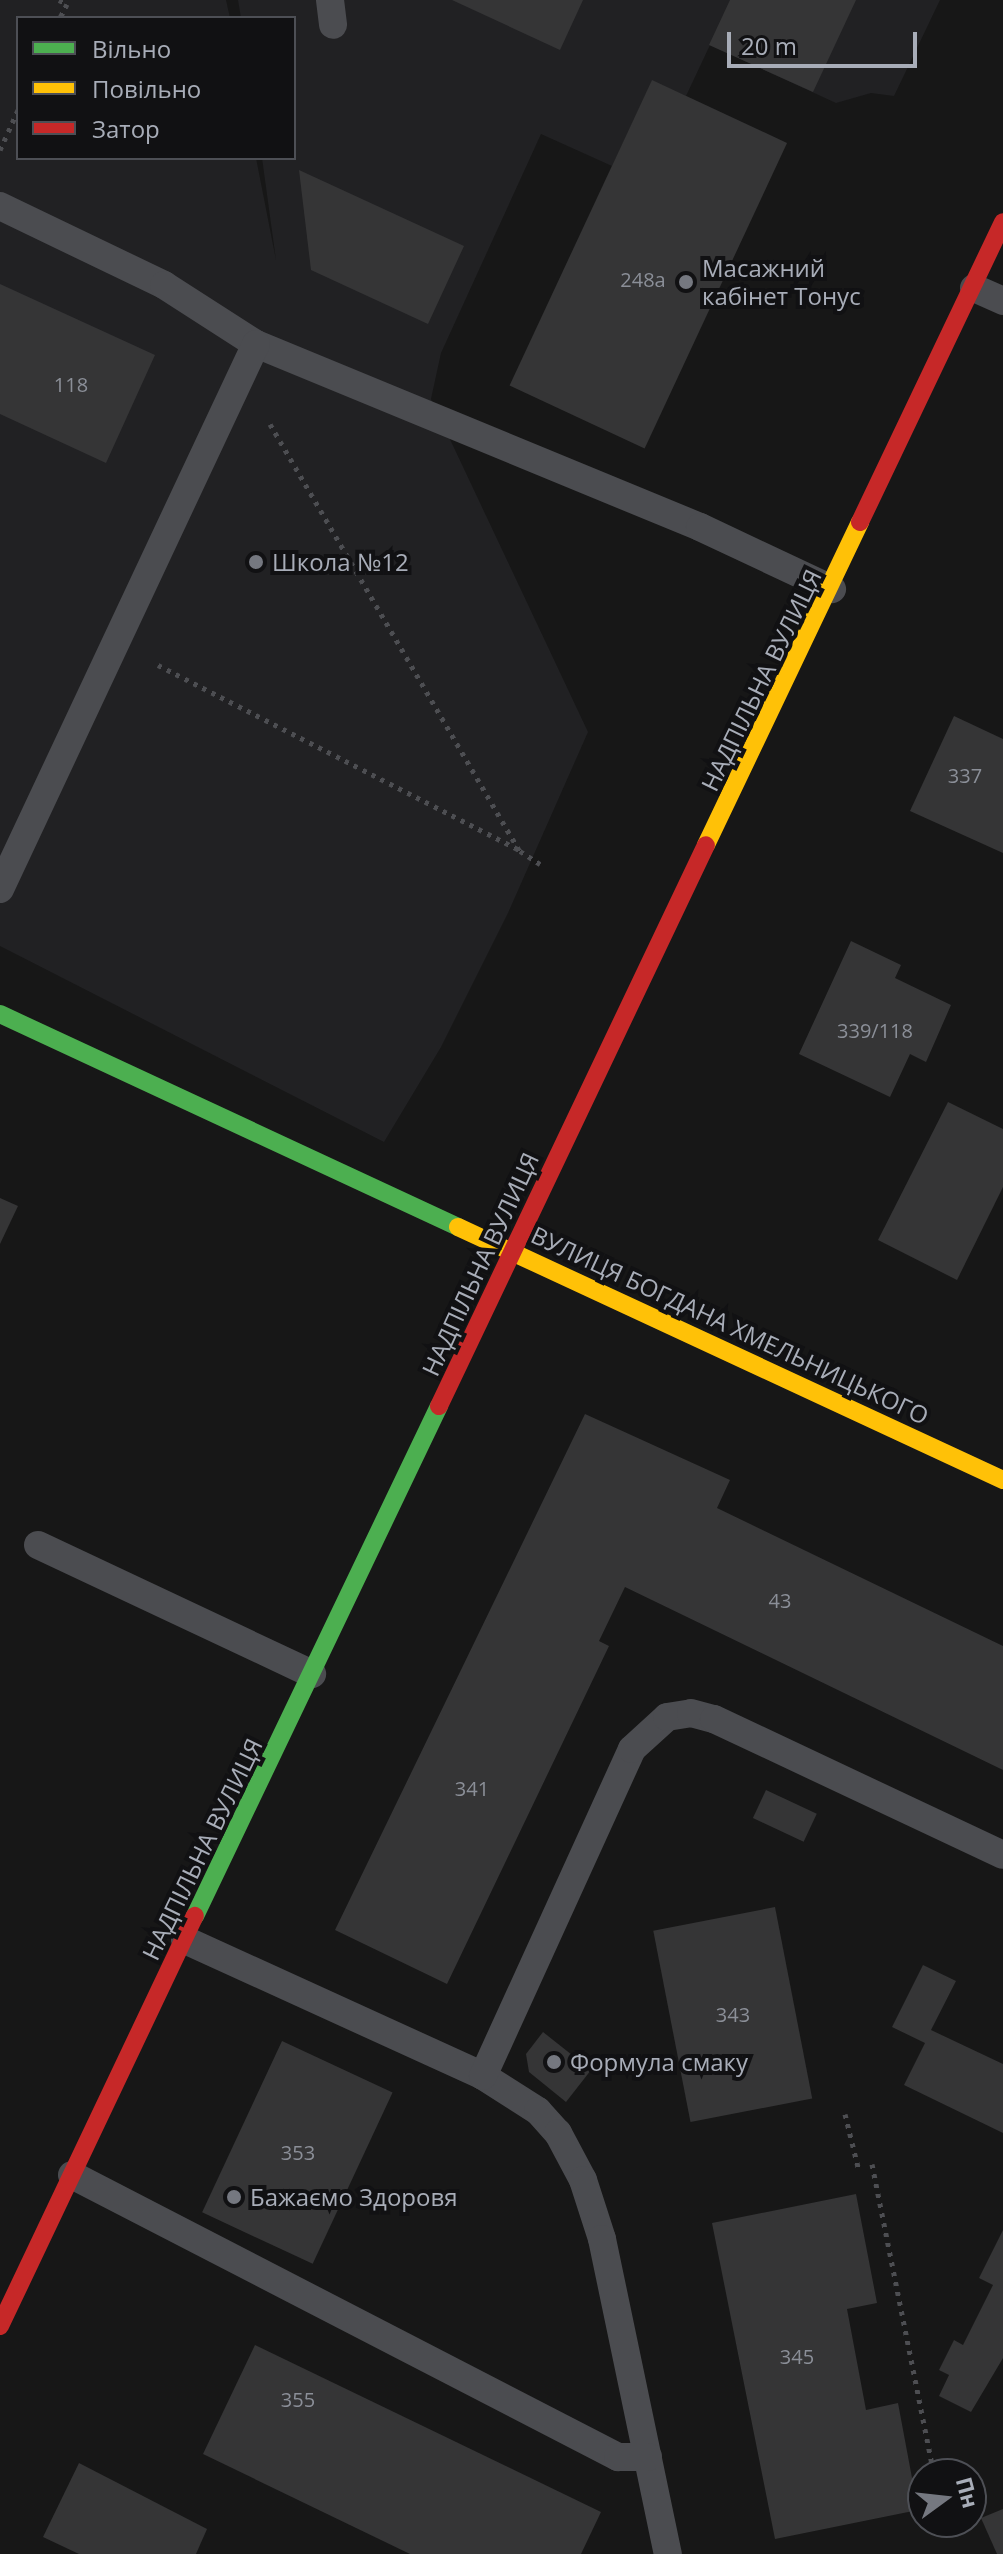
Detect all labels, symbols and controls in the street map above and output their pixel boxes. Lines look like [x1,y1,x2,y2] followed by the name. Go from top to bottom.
[16,16,296,160] legend
[731,16,921,66] scale bar
[741,29,797,62] text: 20 m
[92,32,171,65] text: Вільно
[92,72,201,105] text: Повільно
[92,112,160,145] text: Затор
[702,254,861,310] place label: Масажний кабінет Тонус
[620,267,666,291] house number: 248а
[677,273,695,291] marker: Масажний кабінет Тонус
[54,372,88,396] house number: 118
[272,548,409,576] place label: Школа №12
[247,553,265,571] marker: Школа №12
[695,564,827,796] street label: НАДПІЛЬНА ВУЛИЦЯ
[948,763,982,787] house number: 337
[837,1018,913,1042] house number: 339/118
[416,1148,544,1380] street label: НАДПІЛЬНА ВУЛИЦЯ
[527,1220,933,1430] street label: ВУЛИЦЯ БОГДАНА ХМЕЛЬНИЦЬКОГО
[769,1588,791,1612] house number: 43
[136,1733,268,1965] street label: НАДПІЛЬНА ВУЛИЦЯ
[455,1776,489,1800] house number: 341
[716,2002,750,2026] house number: 343
[570,2048,748,2076] place label: Формула смаку
[545,2053,563,2071] marker: Формула смаку
[281,2140,315,2164] house number: 353
[250,2183,458,2211] place label: Бажаємо Здоровя
[225,2188,243,2206] marker: Бажаємо Здоровя
[780,2344,814,2368] house number: 345
[281,2387,315,2411] house number: 355
[907,2458,987,2538] north arrow
[950,2473,987,2511] text: Пн

